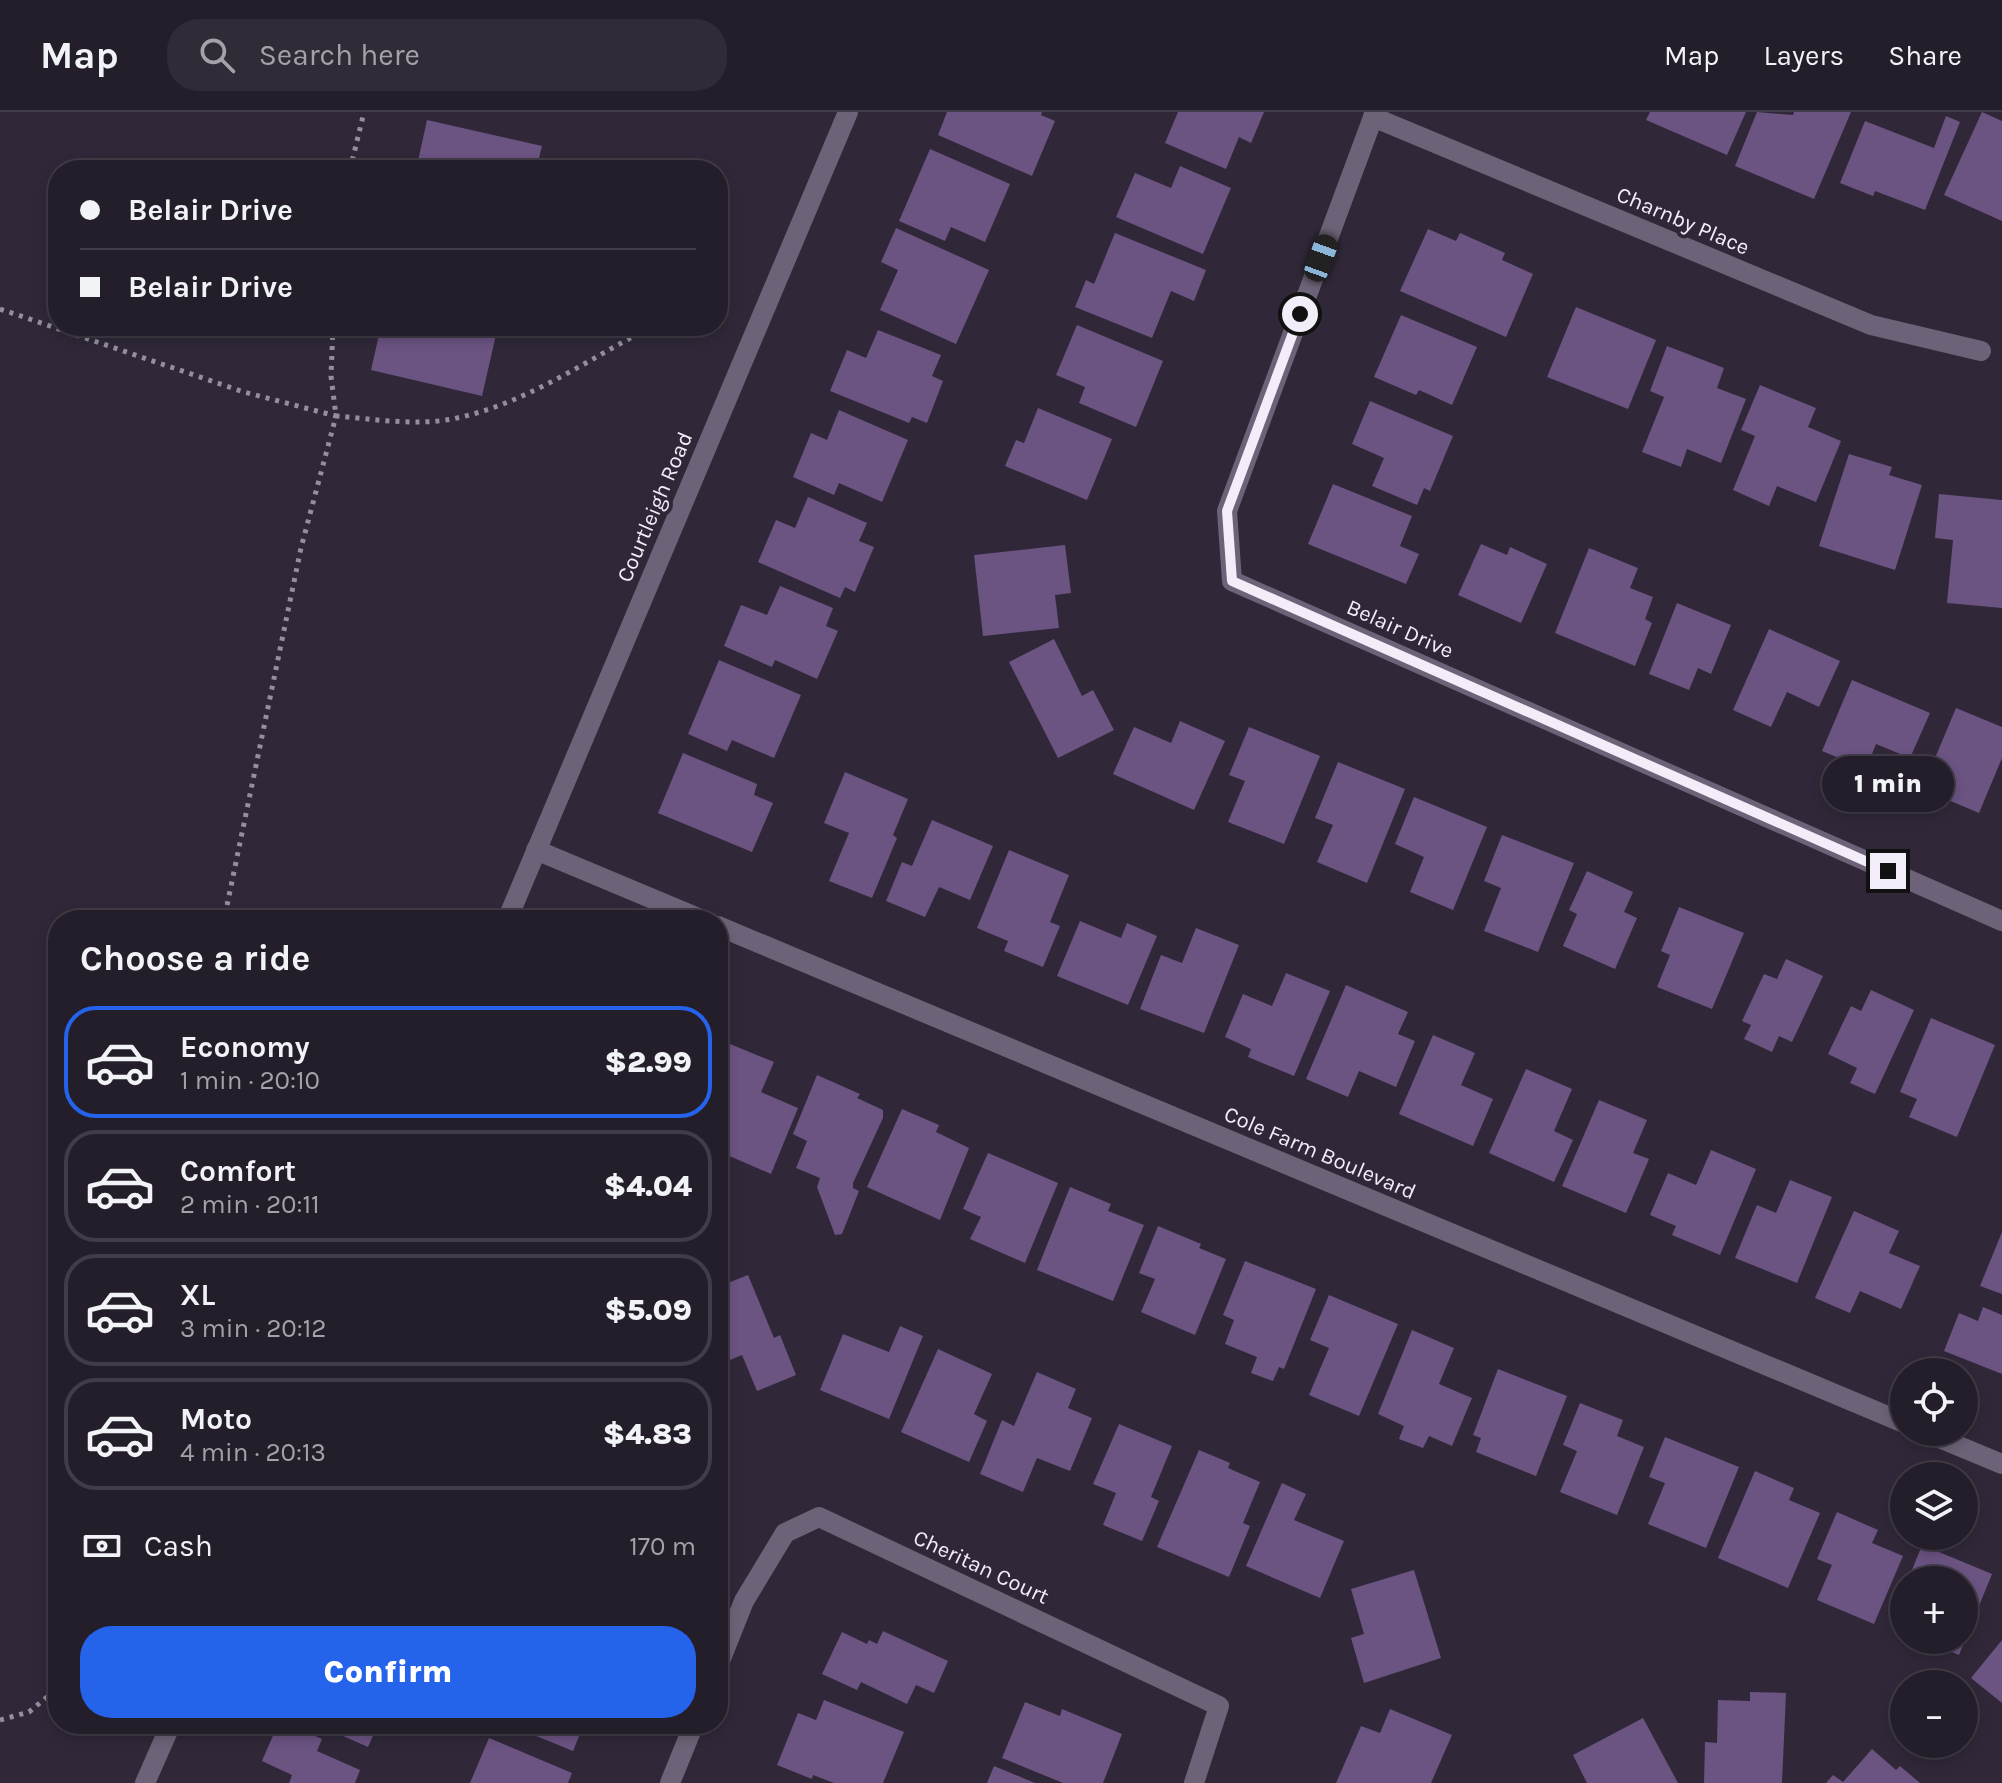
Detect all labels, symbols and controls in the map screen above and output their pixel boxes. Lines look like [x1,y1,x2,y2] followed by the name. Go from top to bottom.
[167,19,727,91] search box
[40,33,119,78] text: Map
[195,33,239,77] icon: search
[259,37,420,73] text: Search here
[1664,39,1719,72] text: Map
[1763,39,1844,72] text: Layers
[1888,39,1962,72] text: Share
[1613,181,1753,261] street label: Charnby Place
[128,192,293,228] text: Belair Drive
[1302,231,1340,285] car
[128,269,293,305] text: Belair Drive
[1282,296,1318,332] route start
[612,428,698,586] street label: Courtleigh Road
[1342,594,1458,664] street label: Belair Drive
[1822,755,1954,811] callout: 1 min
[1854,768,1922,799] text: 1 min
[1870,853,1906,889] route end
[80,937,310,979] text: Choose a ride
[84,1026,156,1098] icon: car
[180,1029,310,1065] text: Economy
[604,1044,692,1080] text: $2.99
[180,1065,320,1096] text: 1 min · 20:10
[1220,1101,1420,1205] street label: Cole Farm Boulevard
[84,1150,156,1222] icon: car
[180,1153,296,1189] text: Comfort
[604,1168,692,1204] text: $4.04
[180,1189,320,1220] text: 2 min · 20:11
[84,1274,156,1346] icon: car
[180,1277,215,1313] text: XL
[604,1292,692,1328] text: $5.09
[180,1313,326,1344] text: 3 min · 20:12
[1890,1358,1978,1758] map controls
[1890,1358,1978,1446] button: locate
[84,1398,156,1470] icon: car
[180,1401,252,1437] text: Moto
[603,1416,692,1452] text: $4.83
[180,1437,326,1468] text: 4 min · 20:13
[1890,1462,1978,1550] button: layers
[80,1524,124,1568] icon: cash
[909,1524,1053,1610] street label: Cheritan Court
[144,1528,213,1564] text: Cash
[629,1531,696,1562] text: 170 m
[1890,1566,1978,1654] button: +
[80,1626,696,1718] button: Confirm
[1890,1670,1978,1758] button: −

